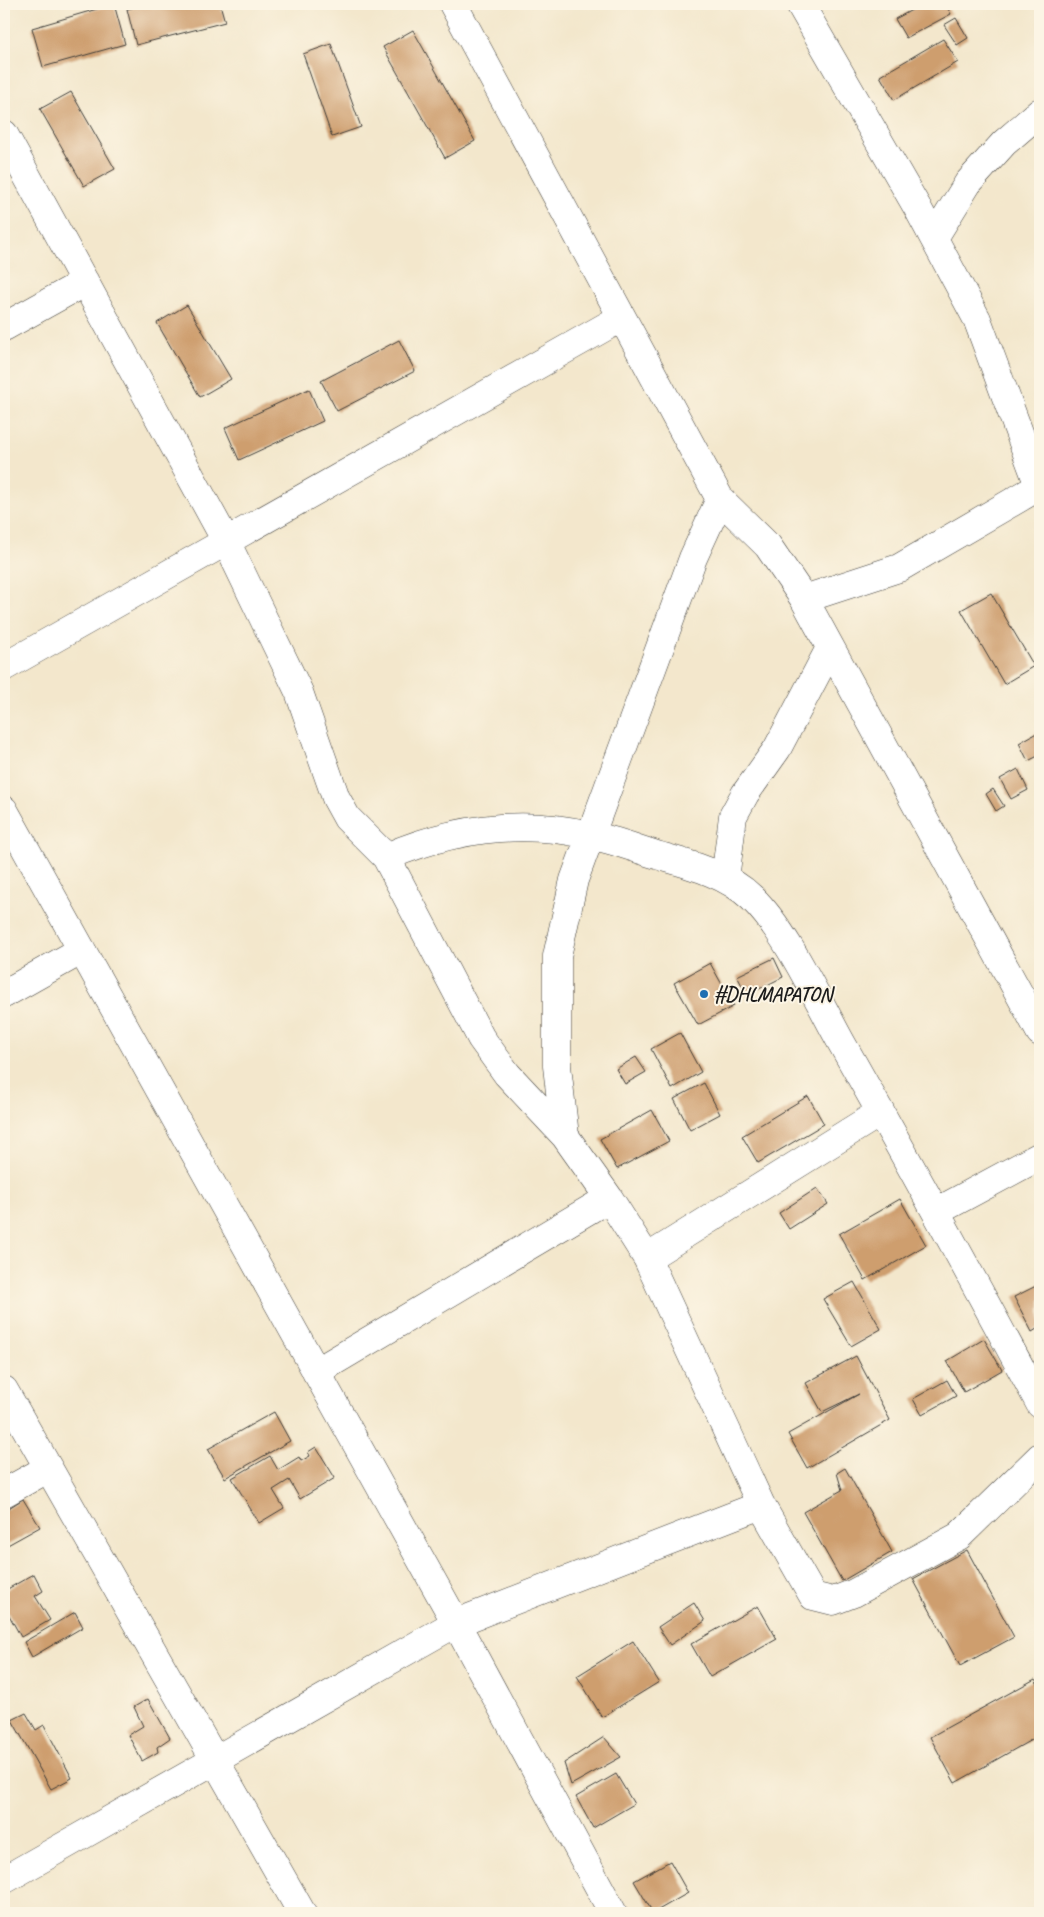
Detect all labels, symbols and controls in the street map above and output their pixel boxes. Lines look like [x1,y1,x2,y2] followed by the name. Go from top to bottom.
[714,982,835,1007] place label: #DHLMAPATON
[698,988,710,1000] marker: #DHLMAPATON

